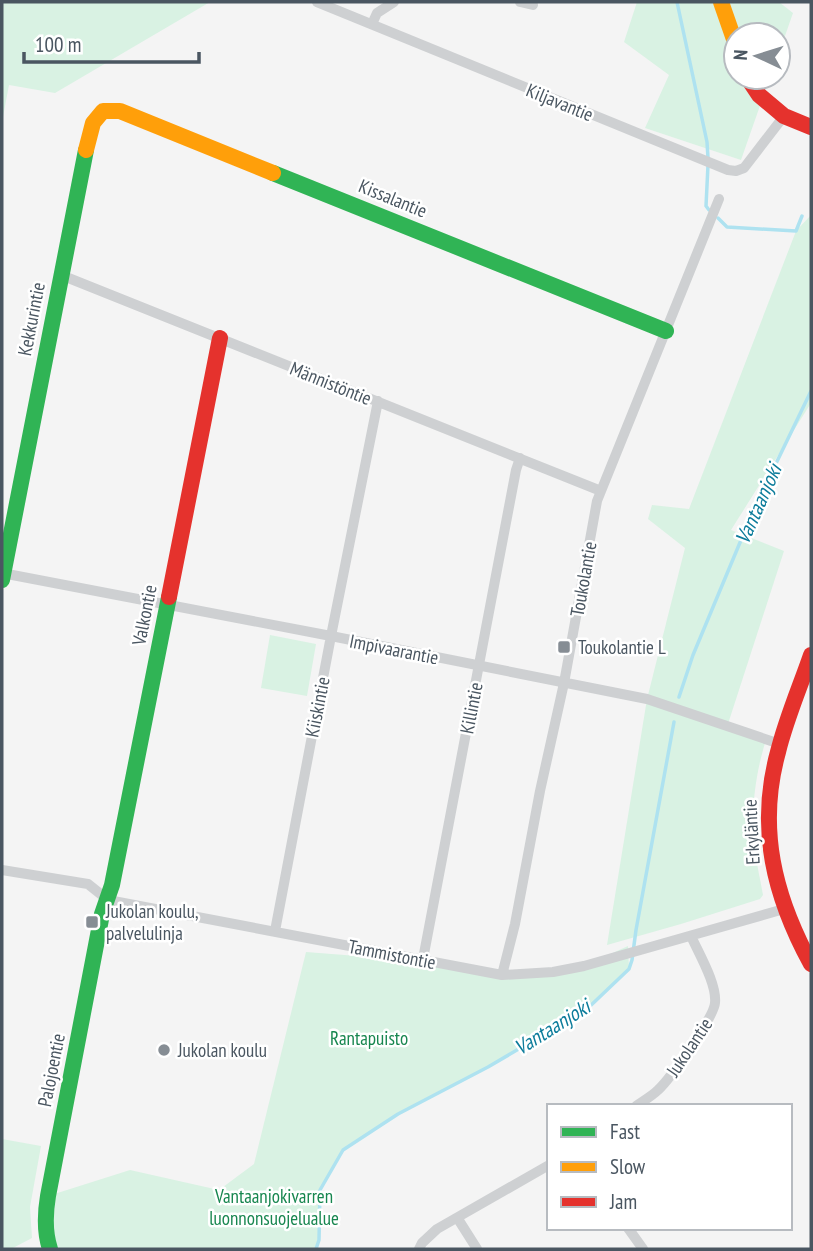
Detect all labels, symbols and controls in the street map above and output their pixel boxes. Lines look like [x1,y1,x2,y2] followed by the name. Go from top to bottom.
[24,21,200,65] scale bar
[722,21,792,91] north arrow
[35,31,81,58] text: 100 m
[728,49,752,61] text: N
[523,78,597,126] street label: Kiljavantie
[355,173,431,223] street label: Kissalantie
[12,280,50,358] street label: Kekkurintie
[287,356,375,410] street label: Männistöntie
[728,458,789,548] water label: Vantaanjoki
[565,539,601,618] street label: Toukolantie
[126,583,162,648] street label: Valkontie
[347,629,441,669] street label: Impivaarantie
[578,635,666,659] place label: Toukolantie L
[556,639,572,655] marker: Toukolantie L
[299,675,335,739] street label: Kiiskintie
[454,680,488,736] street label: Killintie
[737,799,765,865] street label: Erkyläntie
[105,899,198,945] place label: Jukolan koulu, palvelulinja
[84,914,100,930] marker: Jukolan koulu, palvelulinja
[346,934,438,974] street label: Tammistontie
[509,992,597,1061] water label: Vantaanjoki
[660,1013,717,1082] street label: Jukolantie
[330,1026,408,1050] park label: Rantapuisto
[32,1031,70,1109] street label: Palojoentie
[177,1038,267,1062] place label: Jukolan koulu
[156,1042,172,1058] marker: Jukolan koulu
[547,1104,792,1230] legend
[610,1118,640,1145] text: Fast
[610,1153,646,1180] text: Slow
[209,1184,339,1230] park label: Vantaanjokivarren luonnonsuojelualue
[609,1188,637,1215] text: Jam

